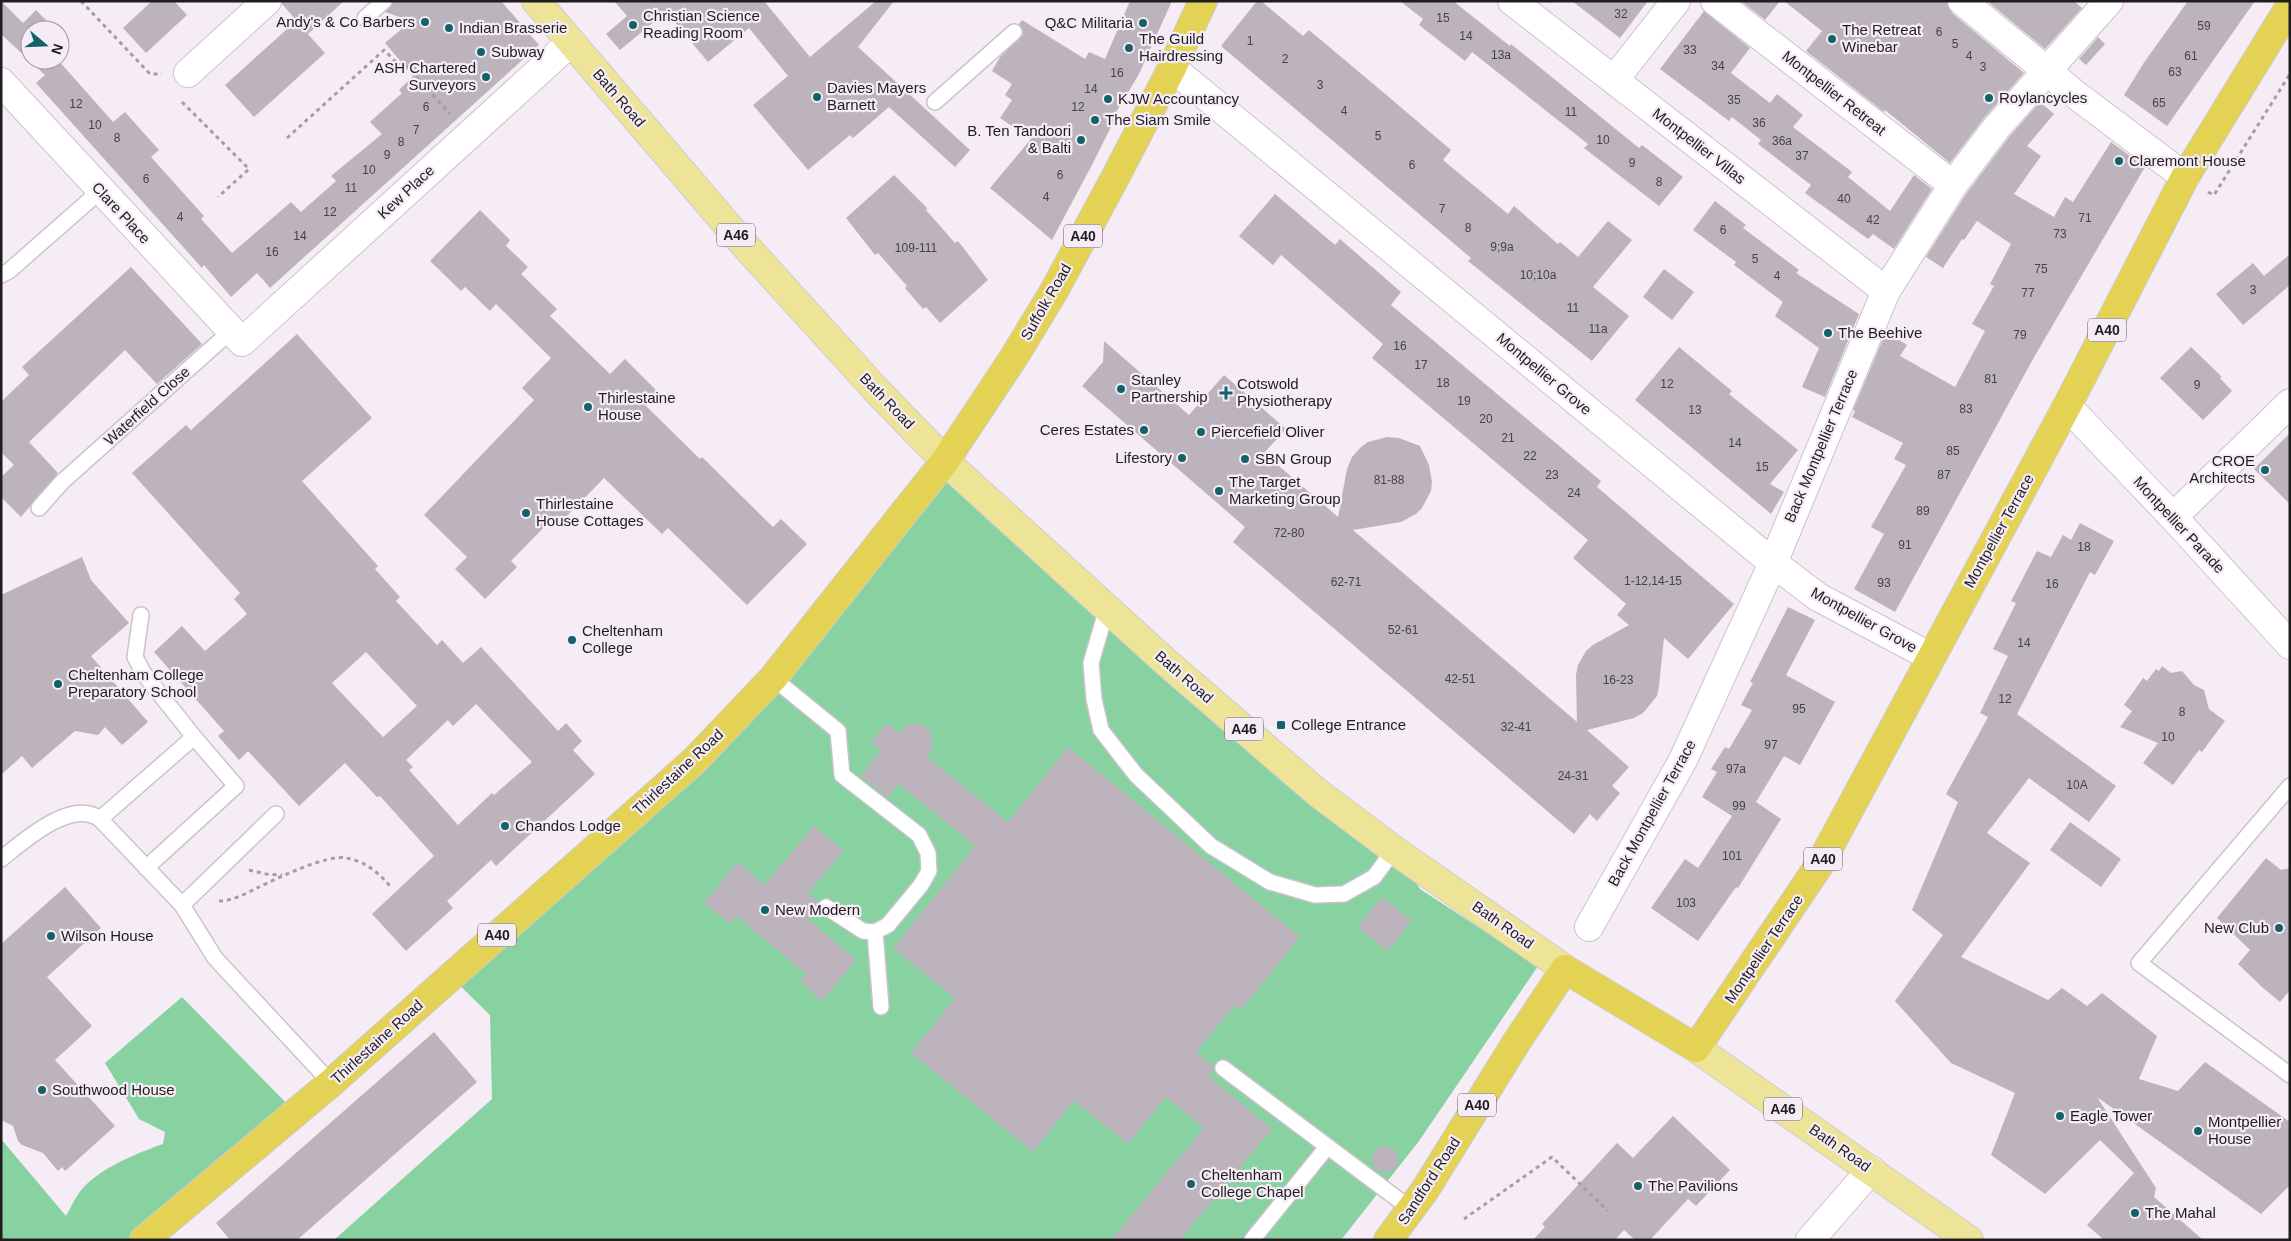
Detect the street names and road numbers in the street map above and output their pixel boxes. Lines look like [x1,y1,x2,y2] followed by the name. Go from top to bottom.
[1779,47,1890,139] street label: Montpellier Retreat
[590,65,649,130] street label: Bath Road
[1650,104,1749,187] street label: Montpellier Villas
[374,161,437,222] street label: Kew Place
[89,179,154,247] street label: Clare Place
[717,224,755,246] road number: A46
[1064,225,1102,248] road number: A40
[1017,260,1074,343] street label: Suffolk Road
[2088,318,2126,342] road number: A40
[1494,329,1595,418] street label: Montpellier Grove
[100,363,193,449] street label: Waterfield Close
[1781,367,1861,525] street label: Back Montpellier Terrace
[857,369,918,432] street label: Bath Road
[1960,471,2037,591] street label: Montpellier Terrace
[2130,473,2229,576] street label: Montpellier Parade
[1808,583,1920,656] street label: Montpellier Grove
[1152,647,1217,706] street label: Bath Road
[1225,718,1263,741] road number: A46
[629,725,726,818] street label: Thirlestaine Road
[1604,737,1699,889] street label: Back Montpellier Terrace
[1804,848,1842,871] road number: A40
[1721,891,1806,1006] street label: Montpellier Terrace
[1469,897,1537,952] street label: Bath Road
[478,924,516,946] road number: A40
[327,996,426,1087] street label: Thirlestaine Road
[1458,1094,1496,1116] road number: A40
[1764,1098,1802,1120] road number: A46
[1806,1120,1874,1175] street label: Bath Road
[1394,1134,1463,1228] street label: Sandford Road

